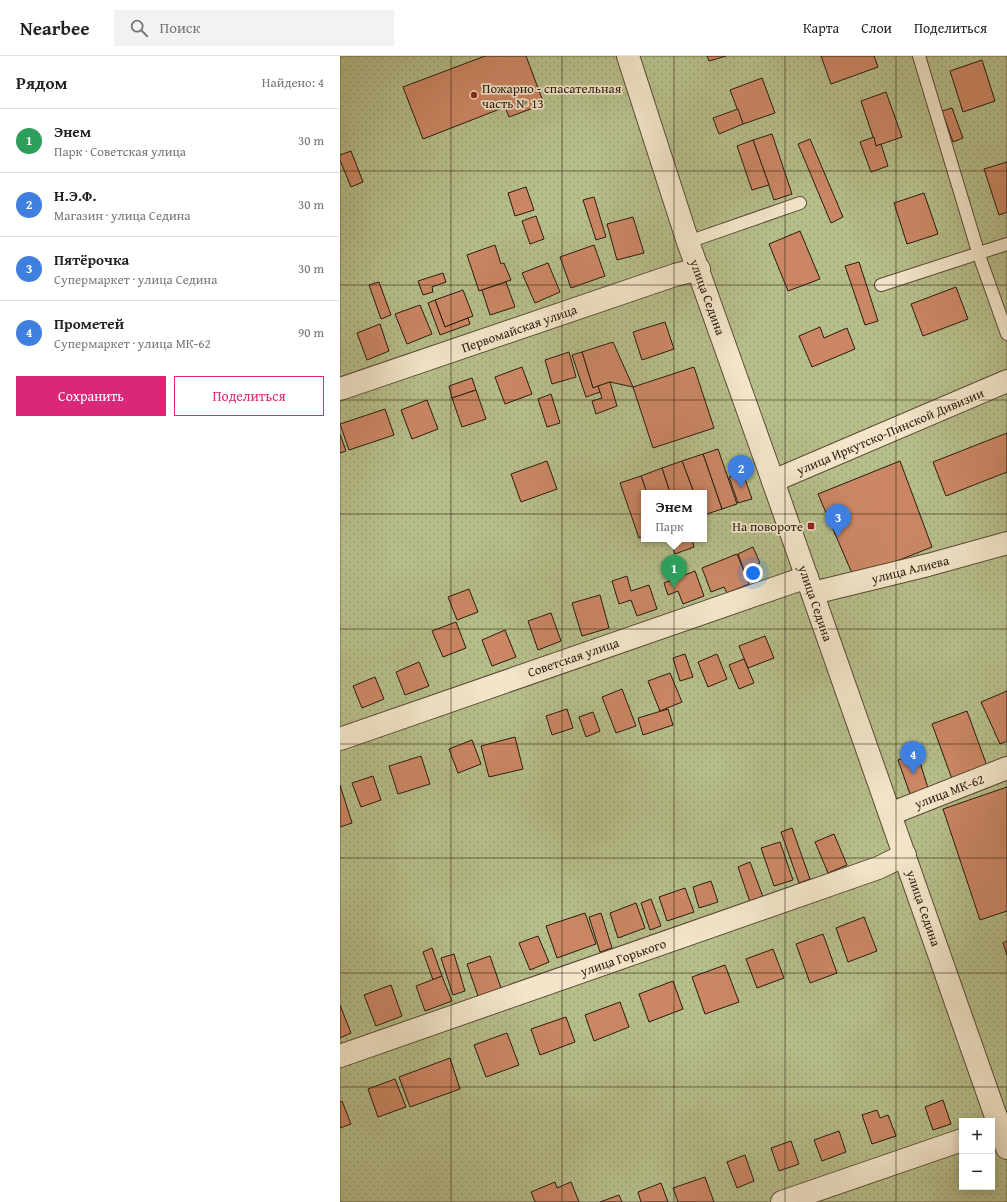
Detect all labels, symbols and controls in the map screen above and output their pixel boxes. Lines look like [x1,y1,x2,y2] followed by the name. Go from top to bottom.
[114,10,394,46] search box
[20,14,90,42] text: Nearbee
[128,17,150,39] icon: search
[160,17,200,38] text: Поиск
[803,18,839,38] text: Карта
[861,18,892,38] text: Слои
[914,18,987,38] text: Поделиться
[16,70,67,95] text: Рядом
[262,73,324,92] text: Найдено: 4
[482,79,622,113] place label: Пожарно - спасательная часть № 13
[469,90,479,100] marker: Пожарно - спасательная часть № 13
[54,121,91,142] text: Энем
[26,131,32,150] text: 1
[298,131,324,150] text: 30 m
[54,142,186,161] text: Парк · Советская улица
[54,185,97,206] text: Н.Э.Ф.
[26,195,32,214] text: 2
[298,195,324,214] text: 30 m
[54,206,191,225] text: Магазин · улица Седина
[54,249,129,270] text: Пятёрочка
[685,256,730,339] street label: улица Седина
[26,259,32,278] text: 3
[298,259,324,278] text: 30 m
[54,270,217,289] text: Супермаркет · улица Седина
[459,300,580,357] street label: Первомайская улица
[54,313,124,334] text: Прометей
[26,323,32,342] text: 4
[298,323,324,342] text: 90 m
[54,334,211,353] text: Супермаркет · улица МК-62
[16,376,166,416] button: Сохранить
[174,376,324,416] button: Поделиться
[793,383,987,480] street label: улица Иркутско-Пинской Дивизии
[728,455,754,488] pin: 2
[641,490,707,542] popup
[655,496,693,517] text: Энем
[825,504,851,537] pin: 3
[655,517,684,536] text: Парк
[732,517,803,536] place label: На повороте
[806,521,816,531] marker: На повороте
[868,550,952,589] street label: улица Алиева
[661,555,687,588] pin: 1
[793,561,838,645] street label: улица Седина
[743,563,763,583] your location
[525,633,622,682] street label: Советская улица
[900,741,926,774] pin: 4
[911,769,987,814] street label: улица МК-62
[901,866,946,950] street label: улица Седина
[577,934,669,981] street label: улица Горького
[959,1118,995,1190] map controls
[959,1118,995,1154] button: +
[959,1154,995,1190] button: −

